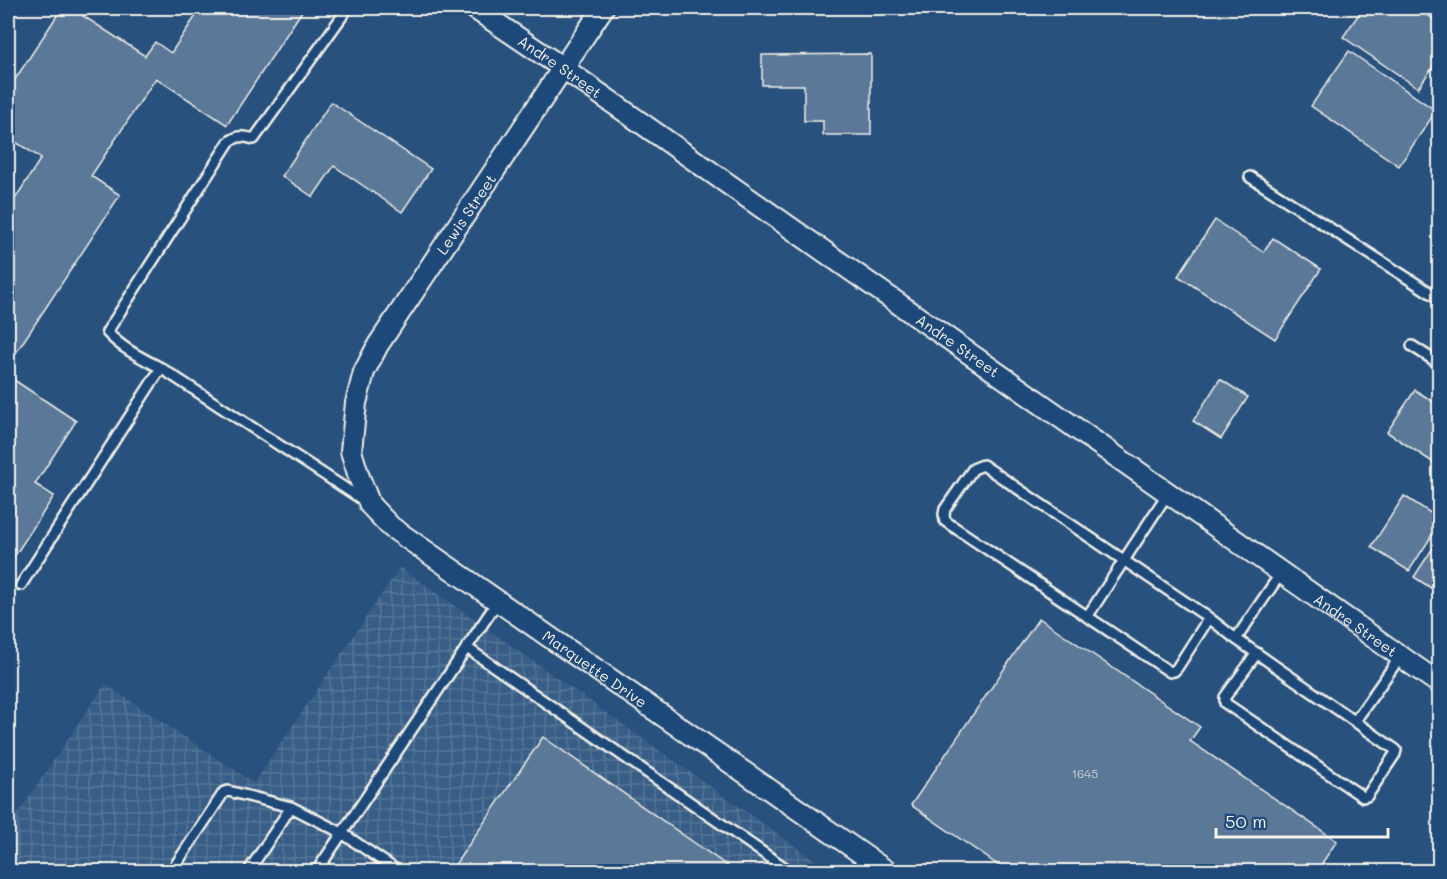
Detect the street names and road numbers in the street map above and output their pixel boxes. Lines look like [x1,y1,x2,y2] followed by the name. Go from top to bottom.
[514,31,606,102] street label: Andre Street
[432,170,500,258] street label: Lewis Street
[912,309,1004,382] street label: Andre Street
[1310,589,1401,661] street label: Andre Street
[539,625,651,712] street label: Marquette Drive

